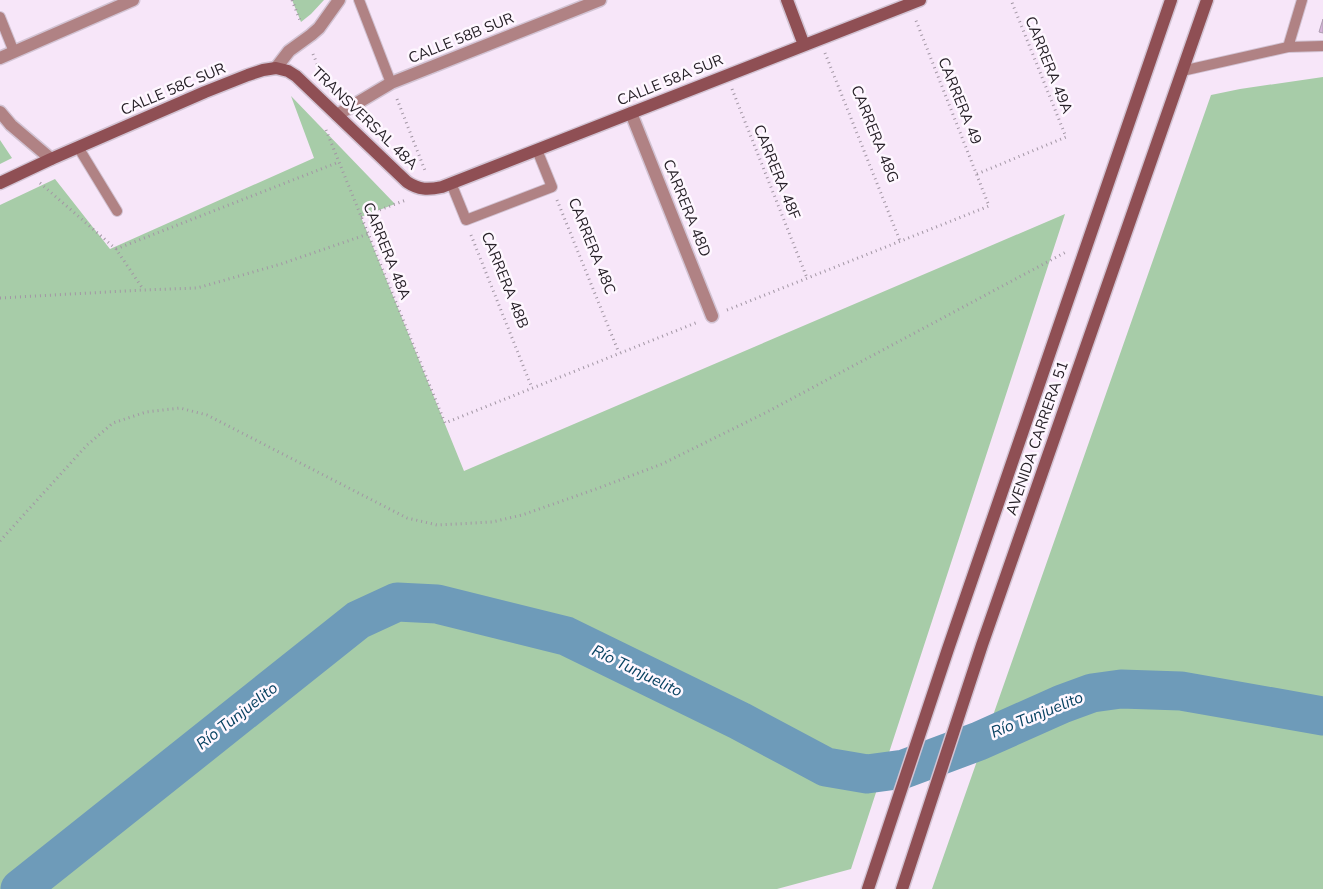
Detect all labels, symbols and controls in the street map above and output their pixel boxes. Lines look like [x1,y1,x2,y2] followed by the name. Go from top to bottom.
[405,8,517,68] street label: CALLE 58B SUR
[1020,13,1078,117] street label: CARRERA 49A
[614,50,726,110] street label: CALLE 58A SUR
[933,54,987,148] street label: CARRERA 49
[118,58,228,120] street label: CALLE 58C SUR
[308,62,422,174] street label: TRANSVERSAL 48A
[846,82,904,186] street label: CARRERA 48G
[749,122,805,222] street label: CARRERA 48F
[658,156,716,260] street label: CARRERA 48D
[564,195,620,297] street label: CARRERA 48C
[358,199,416,303] street label: CARRERA 48A
[477,229,533,331] street label: CARRERA 48B
[1001,358,1073,518] street label: AVENIDA CARRERA 51
[588,640,686,702] water label: Río Tunjuelito
[192,677,283,755] water label: Río Tunjuelito
[987,686,1087,744] water label: Río Tunjuelito

